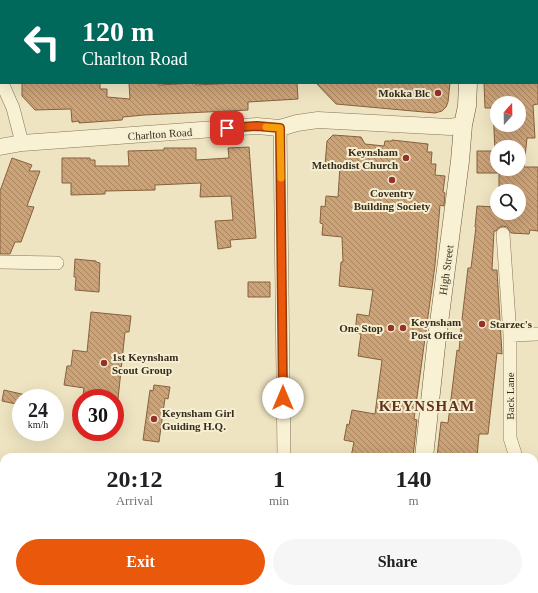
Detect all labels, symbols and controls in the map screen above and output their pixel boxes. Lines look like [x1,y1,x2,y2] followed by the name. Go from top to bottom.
[16,16,68,68] icon: left
[82,16,154,47] text: 120 m
[82,49,188,69] text: Charlton Road
[378,87,430,99] place label: Mokka Blc
[433,88,443,98] marker: Mokka Blc
[490,96,526,132] north arrow
[490,96,526,220] map controls
[210,111,244,145] pin
[216,117,238,139] icon: arrive
[127,126,193,142] street label: Charlton Road
[490,140,526,176] button: sound
[312,146,398,171] place label: Keynsham Methodist Church
[401,153,411,163] marker: Keynsham Methodist Church
[387,175,397,185] marker: Coventry Building Society
[490,184,526,220] button: search
[354,187,431,212] place label: Coventry Building Society
[437,244,455,296] street label: High Street
[411,316,463,341] place label: Keynsham Post Office
[490,318,533,330] place label: Starzec's
[477,319,487,329] marker: Starzec's
[339,322,383,334] place label: One Stop
[386,323,396,333] marker: One Stop
[398,323,408,333] marker: Keynsham Post Office
[112,351,178,376] place label: 1st Keynsham Scout Group
[99,358,109,368] marker: 1st Keynsham Scout Group
[504,372,516,420] street label: Back Lane
[262,377,304,419] position arrow
[72,389,124,441] speed limit sign: 30
[379,398,475,414] district label: KEYNSHAM
[28,399,48,421] text: 24
[162,407,234,432] place label: Keynsham Girl Guiding H.Q.
[149,414,159,424] marker: Keynsham Girl Guiding H.Q.
[28,419,48,430] text: km/h
[106,466,162,492] text: 20:12
[273,466,285,492] text: 1
[396,466,432,492] text: 140
[116,493,153,508] text: Arrival
[269,493,289,508] text: min
[408,493,419,508] text: m
[16,539,265,585] button: Exit
[273,539,522,585] button: Share

